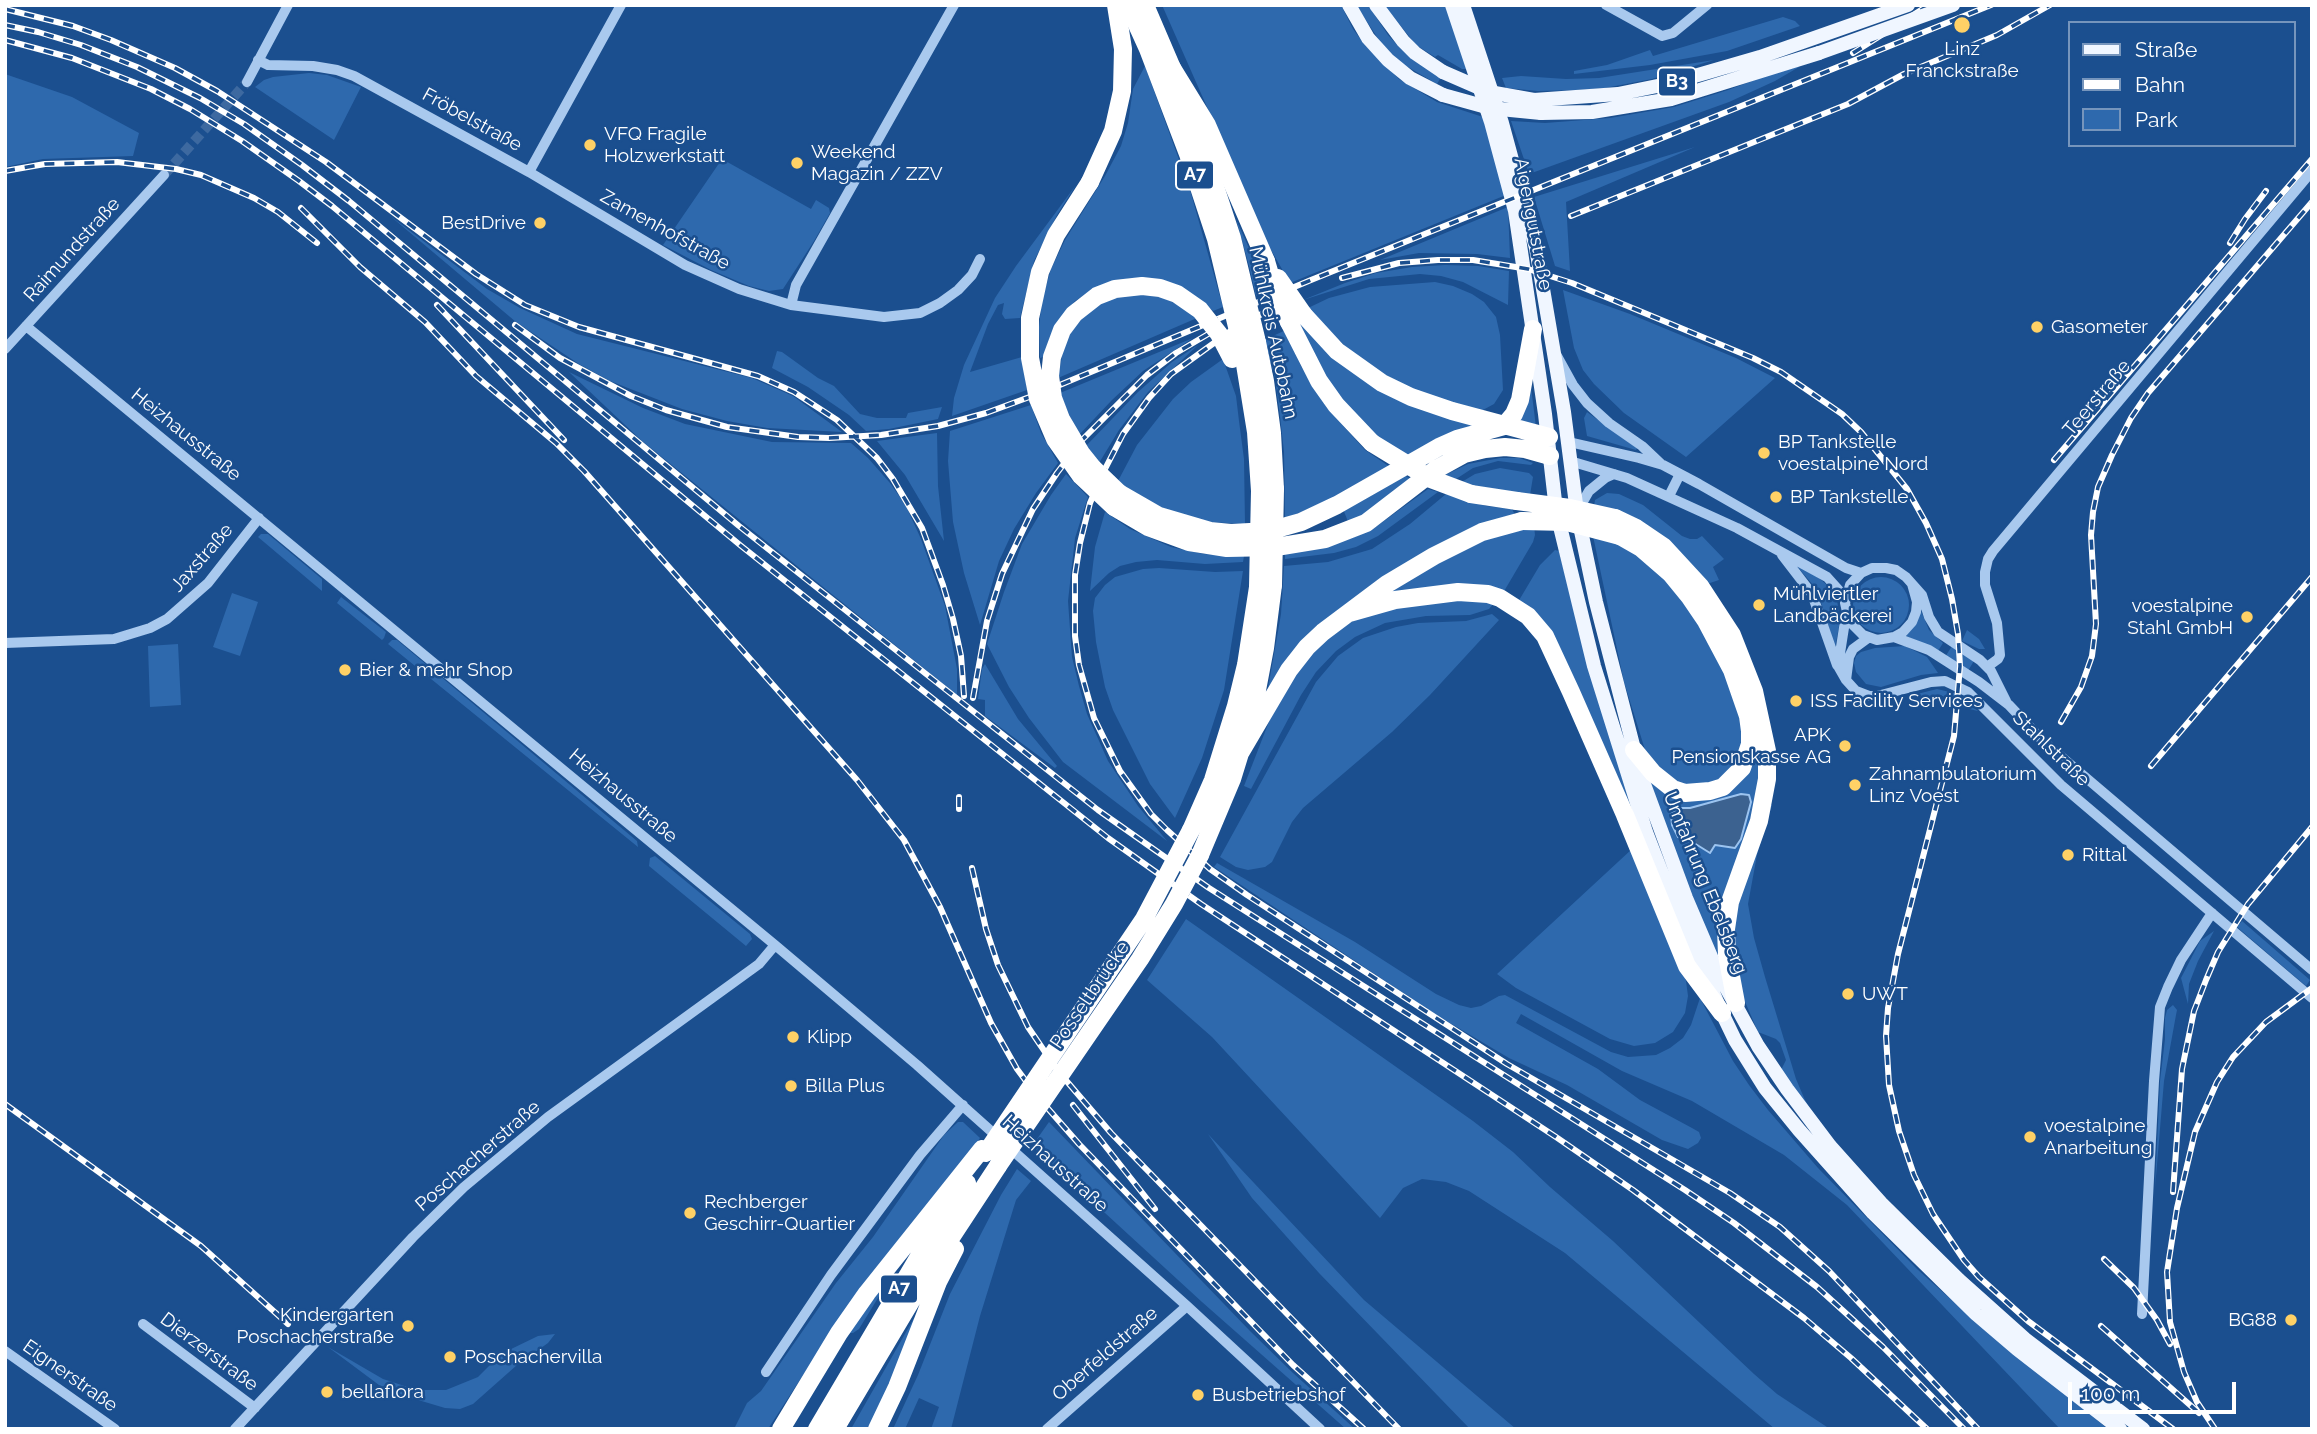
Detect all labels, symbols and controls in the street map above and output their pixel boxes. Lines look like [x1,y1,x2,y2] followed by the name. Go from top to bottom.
[1952,15,1972,35] marker: Linz Franckstraße
[2068,21,2296,147] legend
[2135,37,2197,62] text: Straße
[1905,38,2019,82] place label: Linz Franckstraße
[1658,68,1696,96] road number: B3
[2135,72,2185,97] text: Bahn
[418,83,526,157] street label: Fröbelstraße
[2135,107,2178,132] text: Park
[604,123,725,167] place label: VFQ Fragile Holzwerkstatt
[582,137,598,153] marker: VFQ Fragile Holzwerkstatt
[811,141,943,185] place label: Weekend Magazin / ZZV
[789,155,805,171] marker: Weekend Magazin / ZZV
[1509,156,1557,292] street label: Aigengutstraße
[1176,160,1214,190] road number: A7
[596,185,734,275] street label: Zamenhofstraße
[19,193,125,307] street label: Raimundstraße
[441,212,526,234] place label: BestDrive
[532,215,548,231] marker: BestDrive
[1244,245,1302,421] street label: Mühlkreis Autobahn
[2051,316,2148,338] place label: Gasometer
[2029,319,2045,335] marker: Gasometer
[2059,355,2135,441] street label: Teerstraße
[127,384,245,486] street label: Heizhausstraße
[1778,431,1928,475] place label: BP Tankstelle voestalpine Nord
[1756,445,1772,461] marker: BP Tankstelle voestalpine Nord
[1790,486,1908,508] place label: BP Tankstelle
[1768,489,1784,505] marker: BP Tankstelle
[166,519,238,597] street label: Jaxstraße
[1773,583,1892,627] place label: Mühlviertler Landbäckerei
[2127,595,2233,639] place label: voestalpine Stahl GmbH
[1751,597,1767,613] marker: Mühlviertler Landbäckerei
[2239,609,2255,625] marker: voestalpine Stahl GmbH
[359,659,513,681] place label: Bier & mehr Shop
[337,662,353,678] marker: Bier & mehr Shop
[1810,690,1983,712] place label: ISS Facility Services
[1788,693,1804,709] marker: ISS Facility Services
[2008,707,2094,791] street label: Stahlstraße
[1672,724,1831,768] place label: APK Pensionskasse AG
[1837,738,1853,754] marker: APK Pensionskasse AG
[564,744,682,848] street label: Heizhausstraße
[1869,763,2037,807] place label: Zahnambulatorium Linz Voest
[1847,777,1863,793] marker: Zahnambulatorium Linz Voest
[1658,788,1752,978] street label: Umfahrung Ebelsberg
[2082,844,2127,866] place label: Rittal
[2060,847,2076,863] marker: Rittal
[1046,937,1134,1053] street label: Posseltbrücke
[1862,983,1908,1005] place label: UWT
[1840,986,1856,1002] marker: UWT
[807,1026,852,1048] place label: Klipp
[785,1029,801,1045] marker: Klipp
[805,1075,885,1097] place label: Billa Plus
[783,1078,799,1094] marker: Billa Plus
[411,1096,545,1216] street label: Poschacherstraße
[997,1111,1113,1217] street label: Heizhausstraße
[2044,1115,2152,1159] place label: voestalpine Anarbeitung
[2022,1129,2038,1145] marker: voestalpine Anarbeitung
[704,1191,855,1235] place label: Rechberger Geschirr-Quartier
[682,1205,698,1221] marker: Rechberger Geschirr-Quartier
[880,1274,918,1304] road number: A7
[1048,1302,1162,1406] street label: Oberfeldstraße
[237,1304,394,1348] place label: Kindergarten Poschacherstraße
[156,1308,262,1396] street label: Dierzerstraße
[2228,1309,2277,1331] place label: BG88
[2283,1312,2299,1328] marker: BG88
[400,1318,416,1334] marker: Kindergarten Poschacherstraße
[18,1335,122,1417] street label: Eignerstraße
[464,1346,602,1368] place label: Poschachervilla
[442,1349,458,1365] marker: Poschachervilla
[2072,1368,2240,1412] scale bar
[341,1381,424,1403] place label: bellaflora
[2081,1381,2140,1406] text: 100 m
[319,1384,335,1400] marker: bellaflora
[1212,1384,1346,1406] place label: Busbetriebshof
[1190,1387,1206,1403] marker: Busbetriebshof

